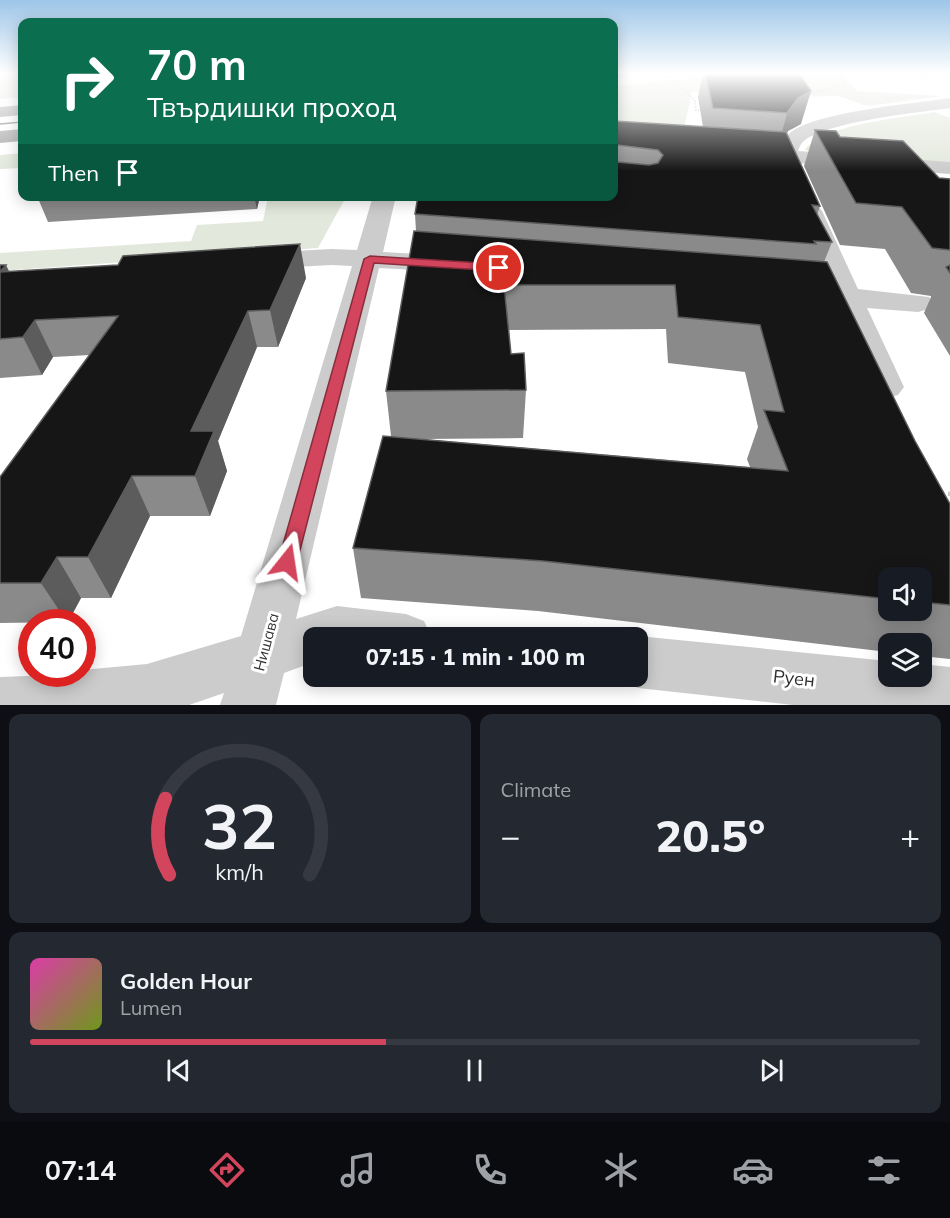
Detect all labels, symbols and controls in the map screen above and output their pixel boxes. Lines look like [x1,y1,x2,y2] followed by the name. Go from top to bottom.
[147,38,247,91] text: 70 m
[48,42,126,120] icon: right
[147,90,397,124] text: Твърдишки проход
[111,156,144,189] icon: arrive
[48,159,99,187] text: Then
[473,242,524,293] pin
[482,251,515,284] icon: arrive
[255,530,319,594] position arrow
[878,567,932,687] map controls
[878,567,932,621] button: sound
[18,609,96,687] speed limit sign: 40
[249,611,283,673] street label: Нишава
[878,633,932,687] button: layers
[366,643,585,671] text: 07:15 · 1 min · 100 m
[772,664,816,692] street label: Руен
[501,777,571,802] text: Climate
[202,786,277,865] text: 32
[655,807,765,863] text: 20.5°
[501,815,520,856] text: −
[900,815,920,856] text: +
[215,859,264,886] text: km/h
[120,967,252,995] text: Golden Hour
[120,995,182,1020] text: Lumen
[162,1054,195,1087] icon: previous
[458,1054,491,1087] icon: pause
[755,1054,788,1087] icon: next
[206,1149,248,1191] icon: directions
[337,1149,379,1191] icon: music
[469,1149,511,1191] icon: phone
[600,1149,642,1191] icon: climate
[732,1149,774,1191] icon: car
[863,1149,905,1191] icon: filters
[45,1153,116,1187] text: 07:14

